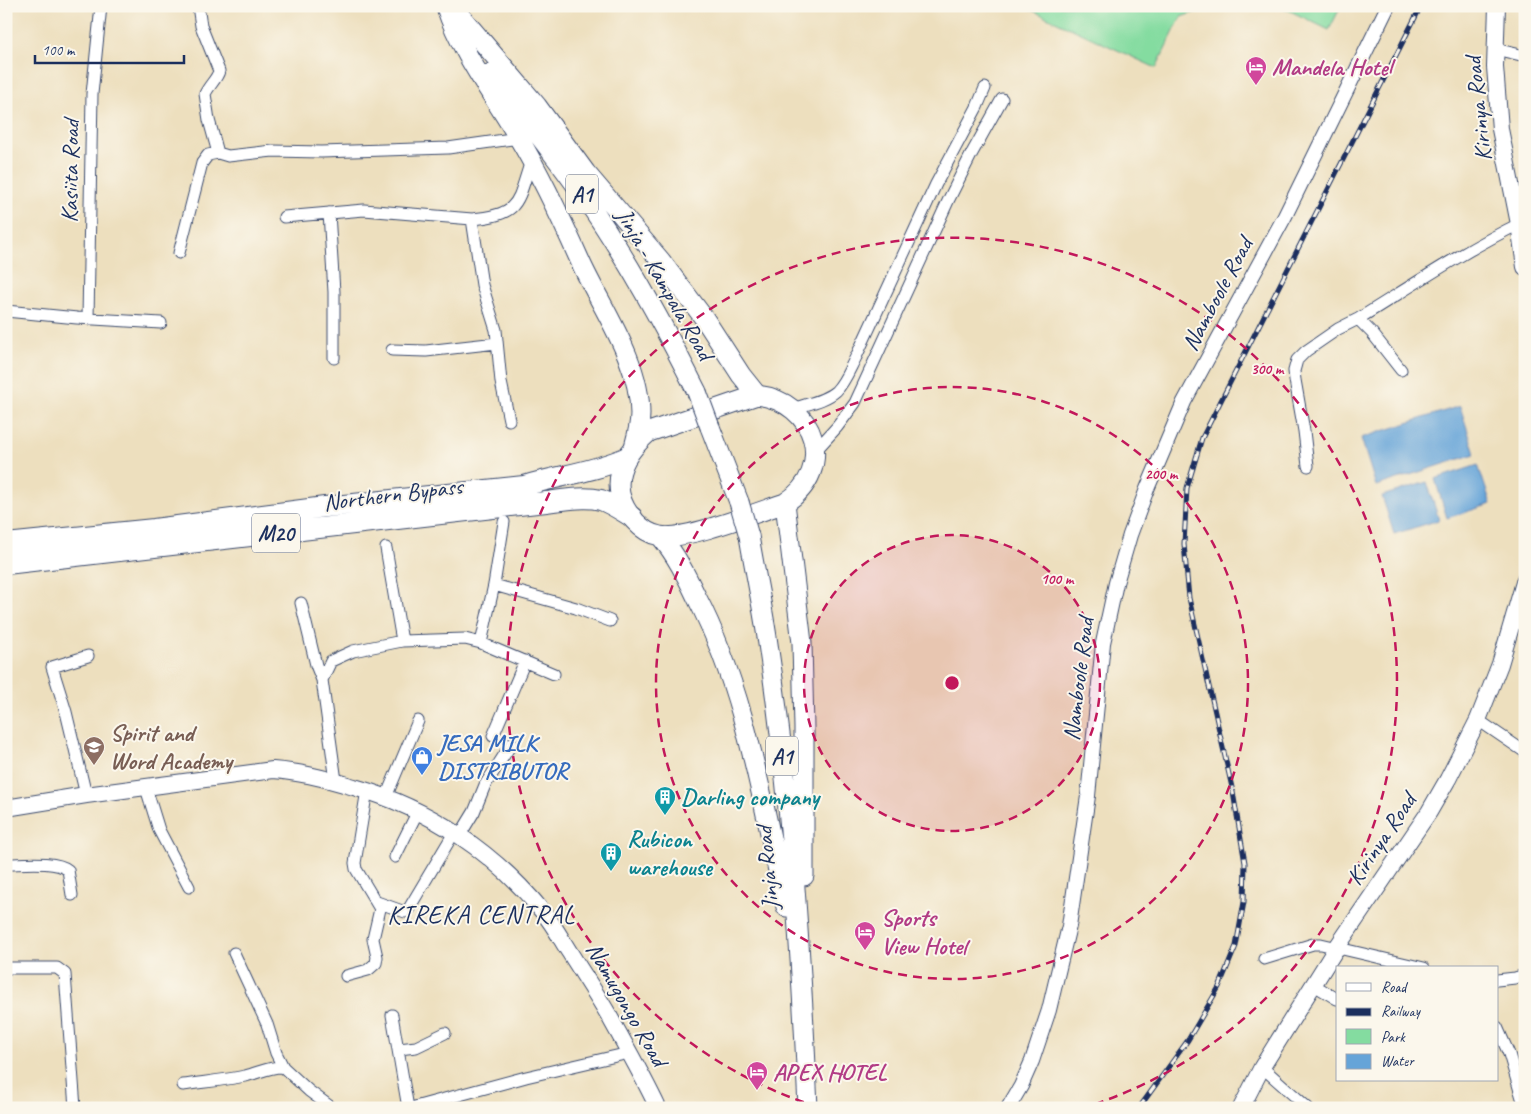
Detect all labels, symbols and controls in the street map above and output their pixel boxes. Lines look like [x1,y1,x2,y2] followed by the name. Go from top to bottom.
[35,32,184,64] scale bar
[42,41,76,60] text: 100 m
[1272,52,1396,82] place label: Mandela Hotel
[1457,52,1498,163] street label: Kirinya Road
[1244,55,1268,86] hotel icon: Mandela Hotel
[54,116,86,223] street label: Kasiita Road
[566,174,598,213] road number: A1
[609,202,722,368] street label: Jinja - Kampala Road
[1175,229,1261,356] street label: Namboole Road
[1251,360,1285,379] text: 300 m
[1145,465,1179,484] text: 200 m
[322,470,466,517] street label: Northern Bypass
[252,514,300,552] road number: M20
[1041,570,1075,589] text: 100 m
[1056,612,1101,742] street label: Namboole Road
[943,674,961,692] centre of rings
[110,718,235,776] place label: Spirit and Word Academy
[436,728,572,786] place label: JESA MILK DISTRIBUTOR
[82,735,106,766] school or university icon: Spirit and Word Academy
[766,736,798,776] road number: A1
[410,745,434,776] shop icon: JESA MILK DISTRIBUTOR
[681,782,822,812] place label: Darling company
[1339,784,1425,891] street label: Kirinya Road
[653,785,677,816] building icon: Darling company
[748,822,786,912] street label: Jinja Road
[627,824,714,882] place label: Rubicon warehouse
[599,841,623,872] building icon: Rubicon warehouse
[387,898,575,931] district label: KIREKA CENTRAL
[881,903,971,961] place label: Sports View Hotel
[853,920,877,951] hotel icon: Sports View Hotel
[579,937,676,1074] street label: Namugongo Road
[1336,966,1498,1082] legend
[1381,978,1408,997] text: Road
[1381,1002,1422,1021] text: Railway
[1381,1028,1406,1047] text: Park
[1381,1052,1415,1071] text: Water
[773,1057,887,1087] place label: APEX HOTEL
[745,1060,769,1091] hotel icon: APEX HOTEL

